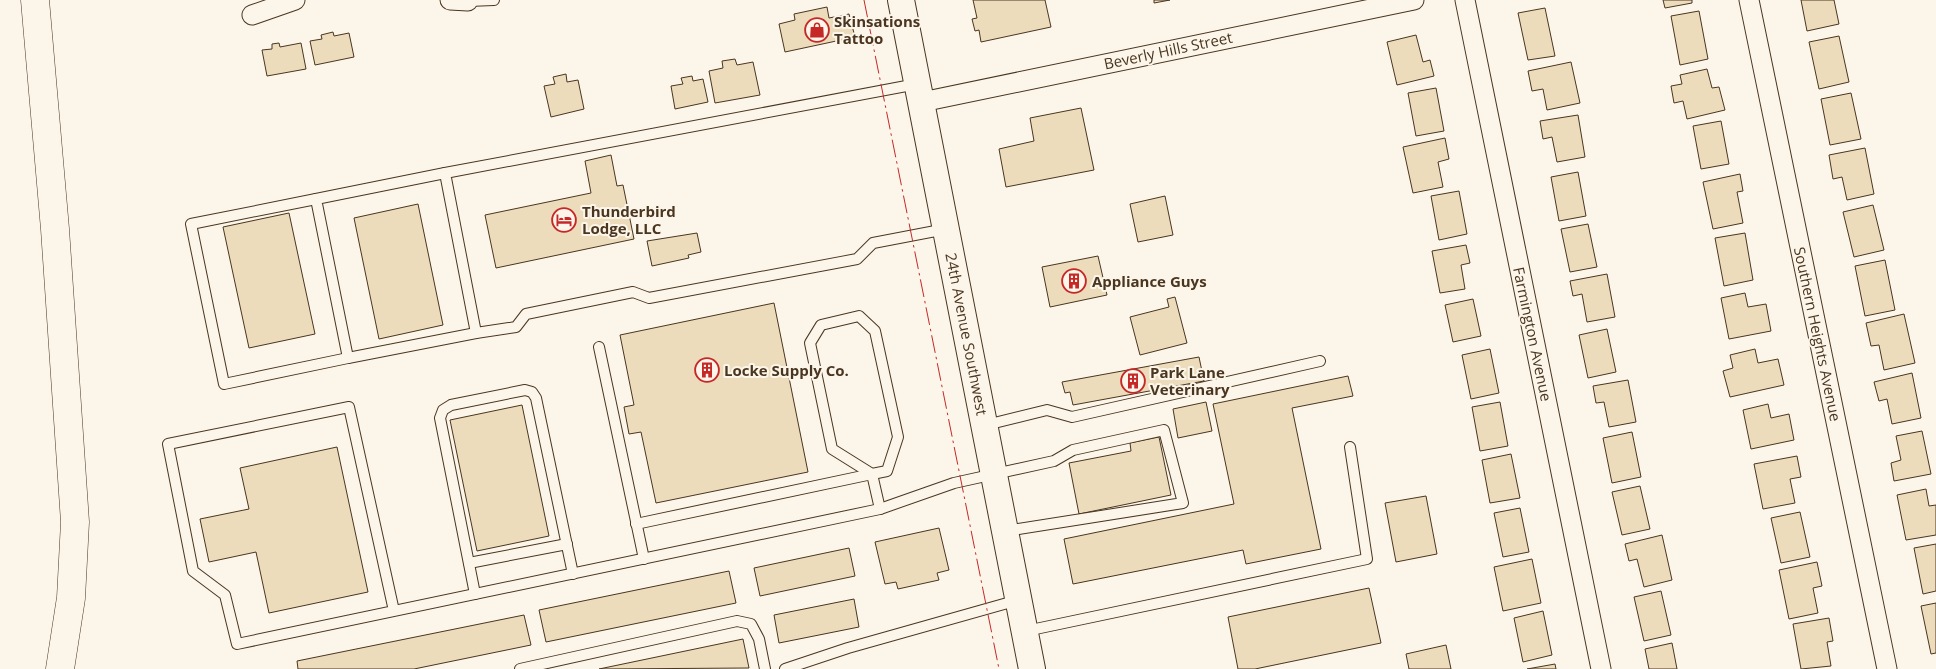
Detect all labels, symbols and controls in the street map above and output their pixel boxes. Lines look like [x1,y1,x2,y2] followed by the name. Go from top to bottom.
[834,11,920,48] place label: Skinsations Tattoo
[804,17,830,43] shop icon: Skinsations Tattoo
[1102,27,1234,73] street label: Beverly Hills Street
[582,201,676,238] place label: Thunderbird Lodge, LLC
[551,207,577,233] hotel icon: Thunderbird Lodge, LLC
[1790,245,1846,423] street label: Southern Heights Avenue
[941,251,993,417] street label: 24th Avenue Southwest
[1509,265,1557,403] street label: Farmington Avenue
[1061,268,1087,294] building icon: Appliance Guys
[1092,271,1207,291] place label: Appliance Guys
[694,357,720,383] building icon: Locke Supply Co.
[724,360,849,380] place label: Locke Supply Co.
[1150,362,1230,399] place label: Park Lane Veterinary
[1120,368,1146,394] building icon: Park Lane Veterinary

